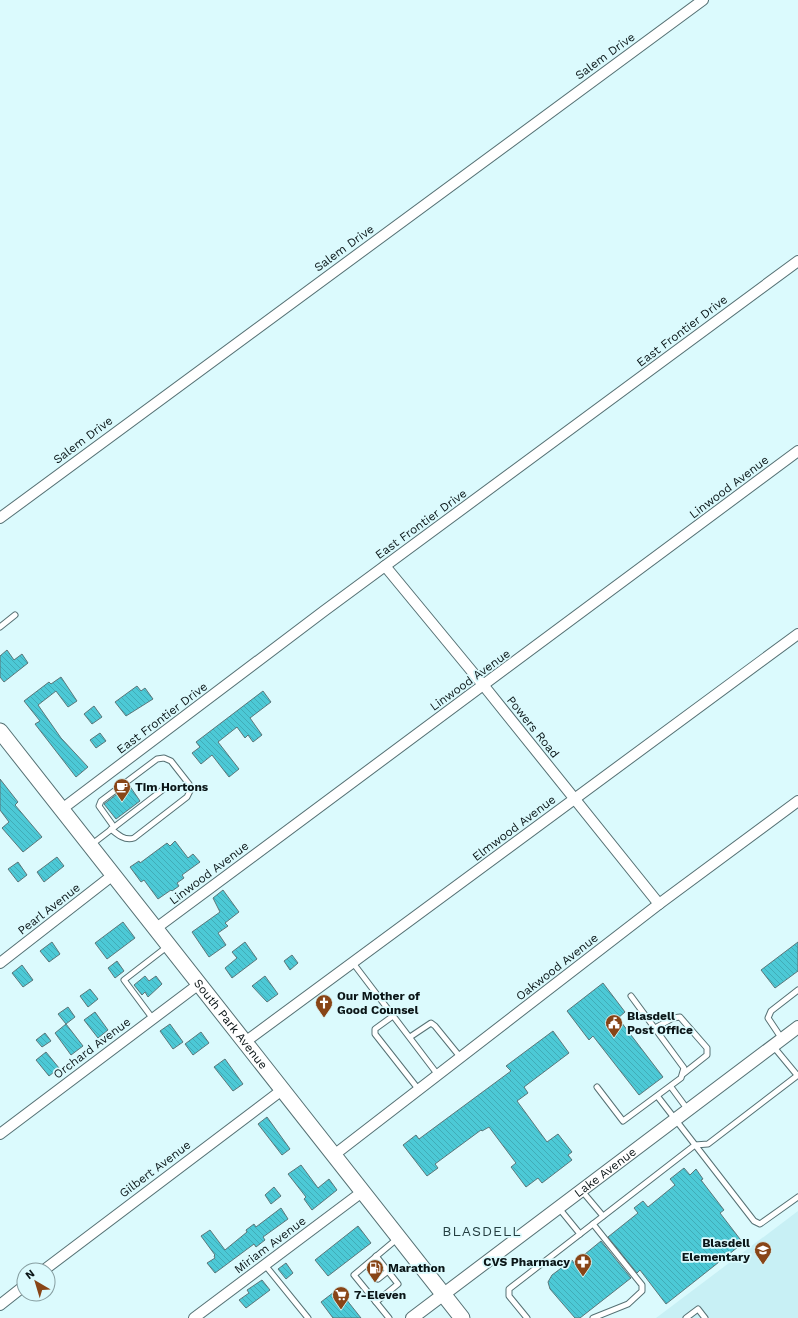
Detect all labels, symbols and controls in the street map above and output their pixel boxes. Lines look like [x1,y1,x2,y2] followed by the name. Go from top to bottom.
[572,30,638,82] street label: Salem Drive
[311,222,377,274] street label: Salem Drive
[634,292,730,370] street label: East Frontier Drive
[51,413,115,467] street label: Salem Drive
[687,453,771,521] street label: Linwood Avenue
[373,486,470,562] street label: East Frontier Drive
[427,646,513,714] street label: Linwood Avenue
[114,679,210,757] street label: East Frontier Drive
[504,693,562,761] street label: Powers Road
[112,777,132,802] cafe icon: Tim Hortons
[135,780,209,794] place label: Tim Hortons
[470,792,558,864] street label: Elmwood Avenue
[167,839,251,907] street label: Linwood Avenue
[15,880,83,938] street label: Pearl Avenue
[513,931,601,1003] street label: Oakwood Avenue
[191,976,270,1072] street label: South Park Avenue
[337,989,420,1017] place label: Our Mother of Good Counsel
[314,993,334,1018] church icon: Our Mother of Good Counsel
[627,1009,693,1037] place label: Blasdell Post Office
[604,1013,624,1038] public building icon: Blasdell Post Office
[51,1014,133,1082] street label: Orchard Avenue
[117,1138,193,1200] street label: Gilbert Avenue
[572,1145,639,1200] street label: Lake Avenue
[232,1214,309,1276] street label: Miriam Avenue
[442,1223,522,1239] district label: BLASDELL
[682,1236,750,1264] place label: Blasdell Elementary
[753,1240,773,1265] school or university icon: Blasdell Elementary
[573,1252,593,1277] pharmacy icon: CVS Pharmacy
[483,1255,570,1269] place label: CVS Pharmacy
[365,1258,385,1283] fuel station icon: Marathon
[388,1261,445,1275] place label: Marathon
[16,1262,56,1302] north arrow
[23,1267,37,1282] text: N
[331,1285,351,1310] supermarket icon: 7-Eleven
[354,1288,406,1302] place label: 7-Eleven

